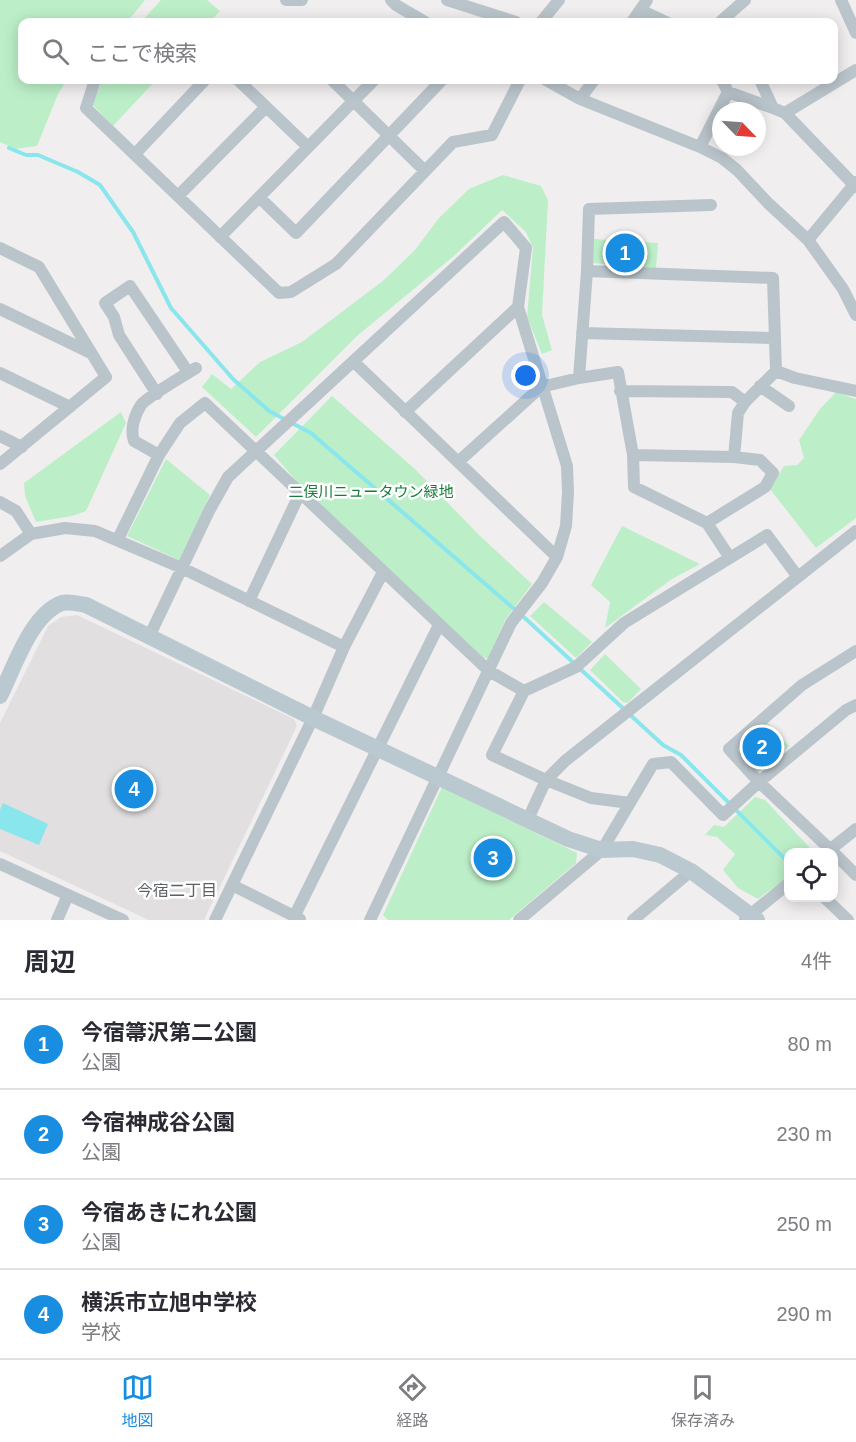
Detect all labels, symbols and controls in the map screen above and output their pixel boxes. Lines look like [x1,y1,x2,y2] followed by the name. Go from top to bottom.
[18,18,838,84] search box
[39,35,72,68] icon: search
[87,41,197,66] text: ここで検索
[712,102,766,156] north arrow
[606,230,644,276] pin: 1
[511,361,540,390] your location
[288,483,454,500] park label: 二俣川ニュータウン緑地
[742,724,782,770] pin: 2
[114,766,154,812] pin: 4
[474,836,512,880] pin: 3
[784,848,838,902] map controls
[784,848,838,902] button: locate
[137,882,217,899] district label: 今宿二丁目
[24,947,76,977] text: 周辺
[801,950,832,972] text: 4件
[81,1020,257,1045] text: 今宿箒沢第二公園
[38,1033,49,1055] text: 1
[788,1033,832,1055] text: 80 m
[81,1051,121,1073] text: 公園
[81,1110,235,1135] text: 今宿神成谷公園
[38,1123,49,1145] text: 2
[776,1123,832,1145] text: 230 m
[81,1141,121,1163] text: 公園
[81,1200,257,1225] text: 今宿あきにれ公園
[38,1213,49,1235] text: 3
[776,1213,832,1235] text: 250 m
[81,1231,121,1253] text: 公園
[81,1290,257,1315] text: 横浜市立旭中学校
[38,1303,49,1325] text: 4
[776,1303,832,1325] text: 290 m
[81,1321,121,1343] text: 学校
[121,1371,154,1431] tab: 地図
[396,1371,429,1431] tab: 経路
[671,1371,735,1431] tab: 保存済み

